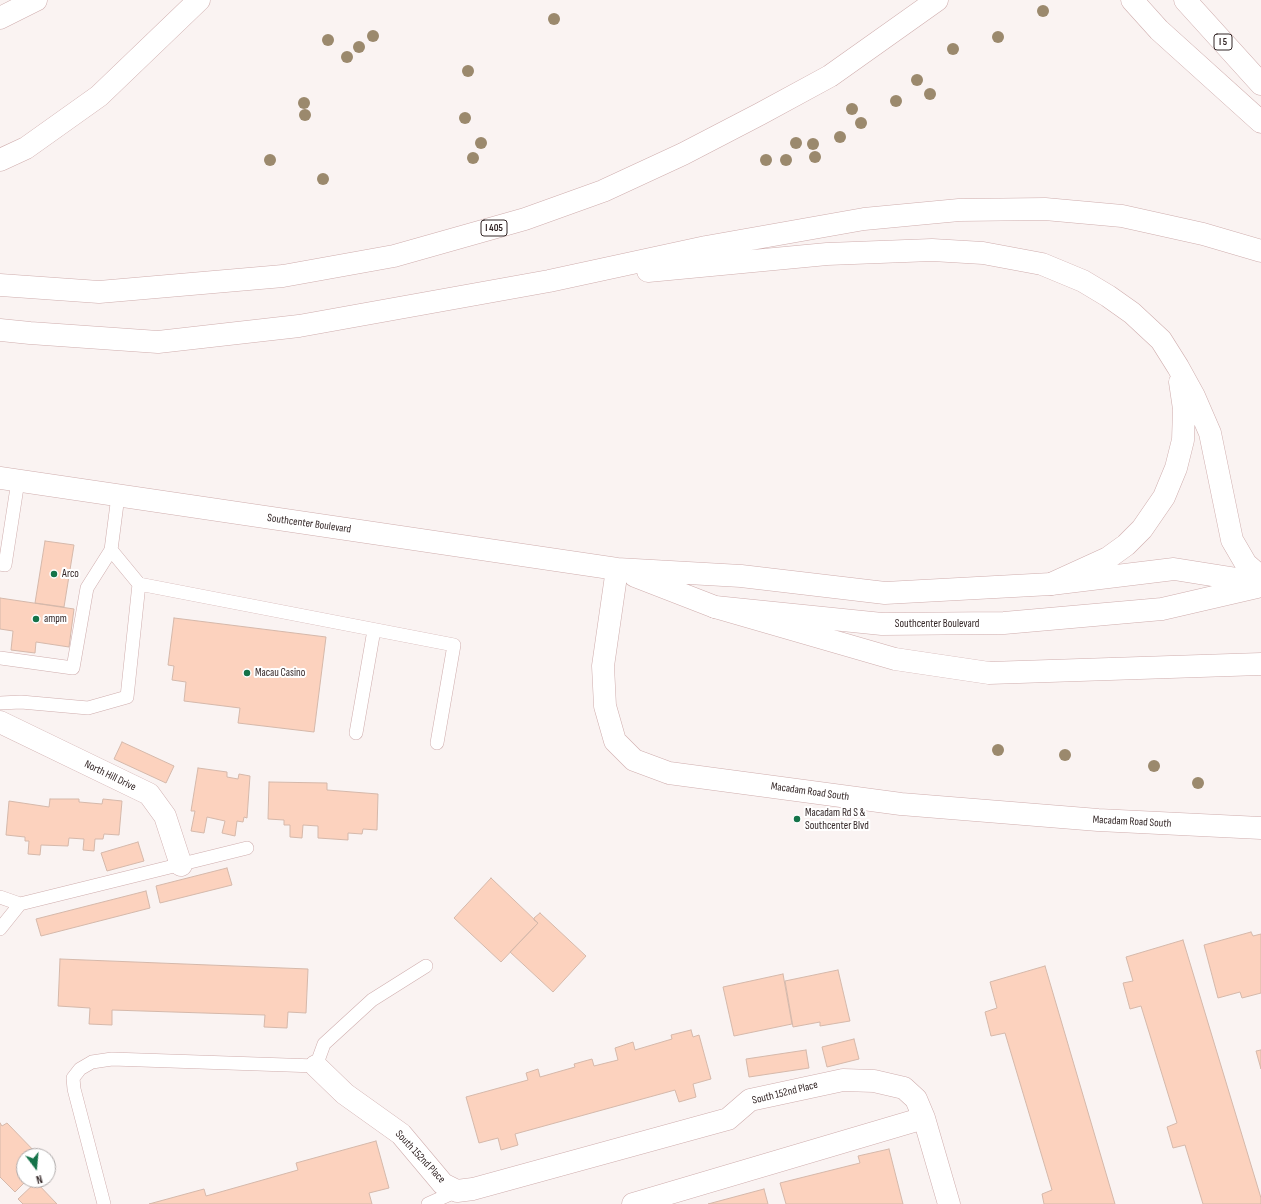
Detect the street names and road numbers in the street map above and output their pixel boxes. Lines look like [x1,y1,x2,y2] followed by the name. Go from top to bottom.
[1214,34,1232,50] road number: I 5
[481,220,507,236] road number: I 405
[266,512,352,536] street label: Southcenter Boulevard
[895,617,979,631] street label: Southcenter Boulevard
[82,758,138,794] street label: North Hill Drive
[770,780,850,804] street label: Macadam Road South
[1092,813,1172,831] street label: Macadam Road South
[751,1078,819,1108] street label: South 152nd Place
[392,1128,448,1186] street label: South 152nd Place

